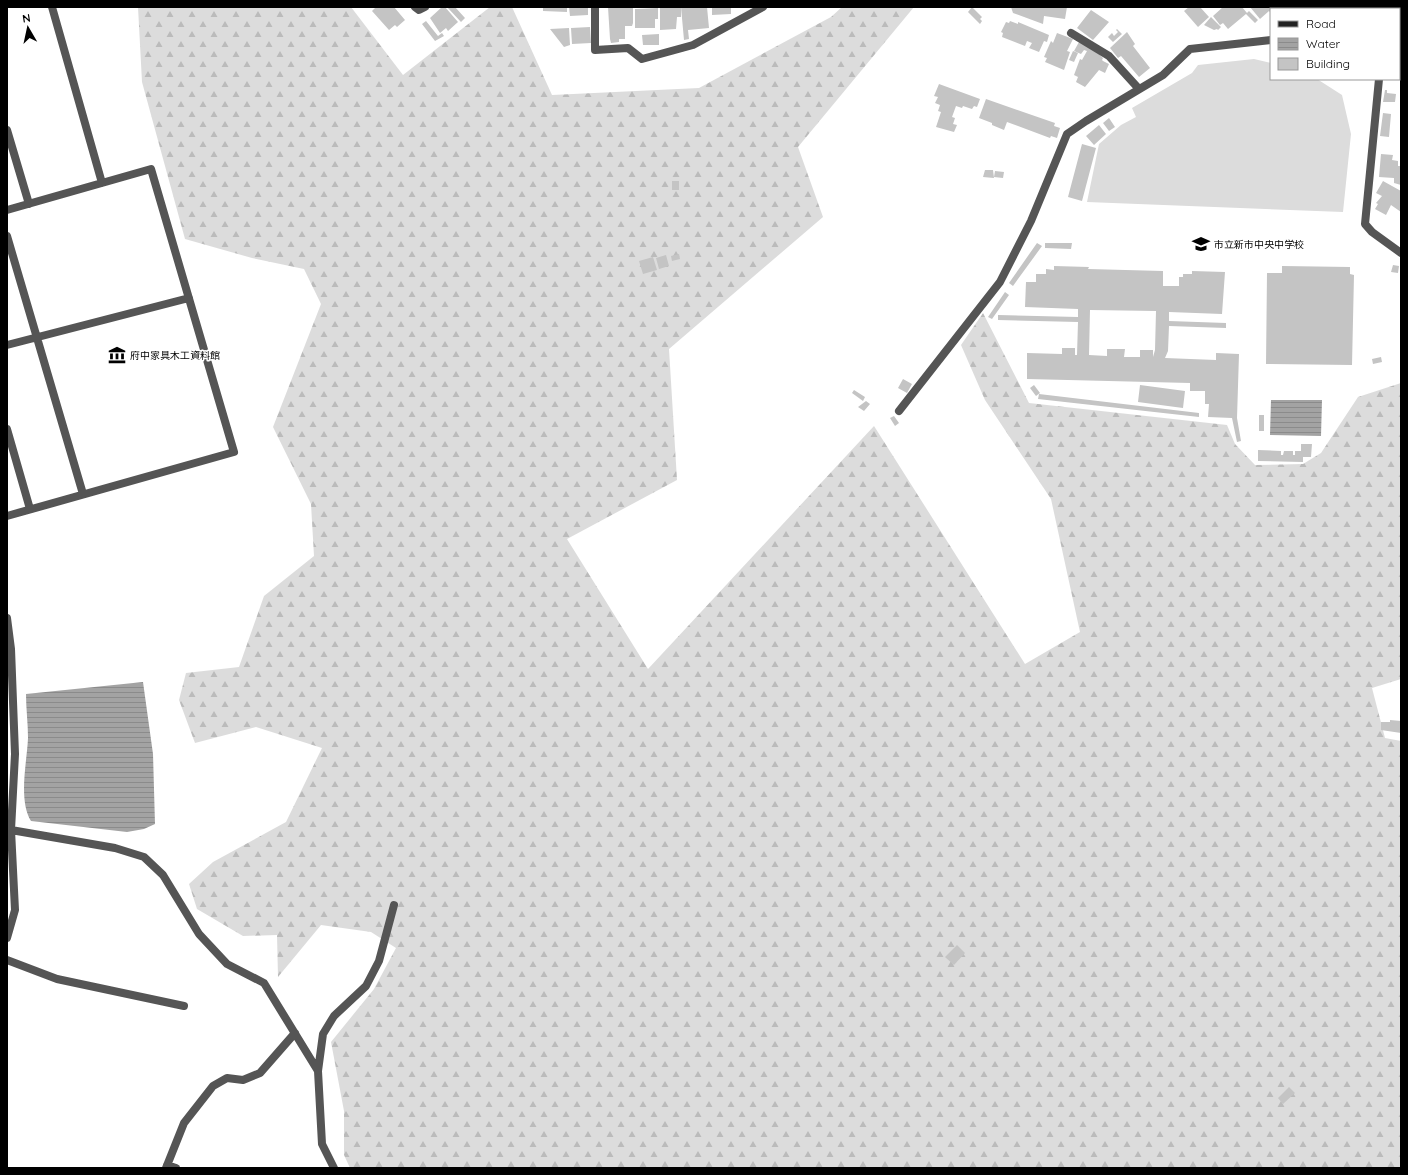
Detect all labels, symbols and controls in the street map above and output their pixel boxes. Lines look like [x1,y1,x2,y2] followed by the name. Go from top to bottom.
[8,8,48,48] north arrow
[1270,8,1400,80] legend
[21,11,32,26] text: N
[1306,16,1336,31] text: Road
[1306,36,1341,51] text: Water
[1306,56,1350,71] text: Building
[1191,234,1211,254] school or university icon: 市立新市中央中学校
[1214,238,1304,251] place label: 市立新市中央中学校
[107,345,127,365] museum icon: 府中家具木工資料館
[130,349,220,362] place label: 府中家具木工資料館

